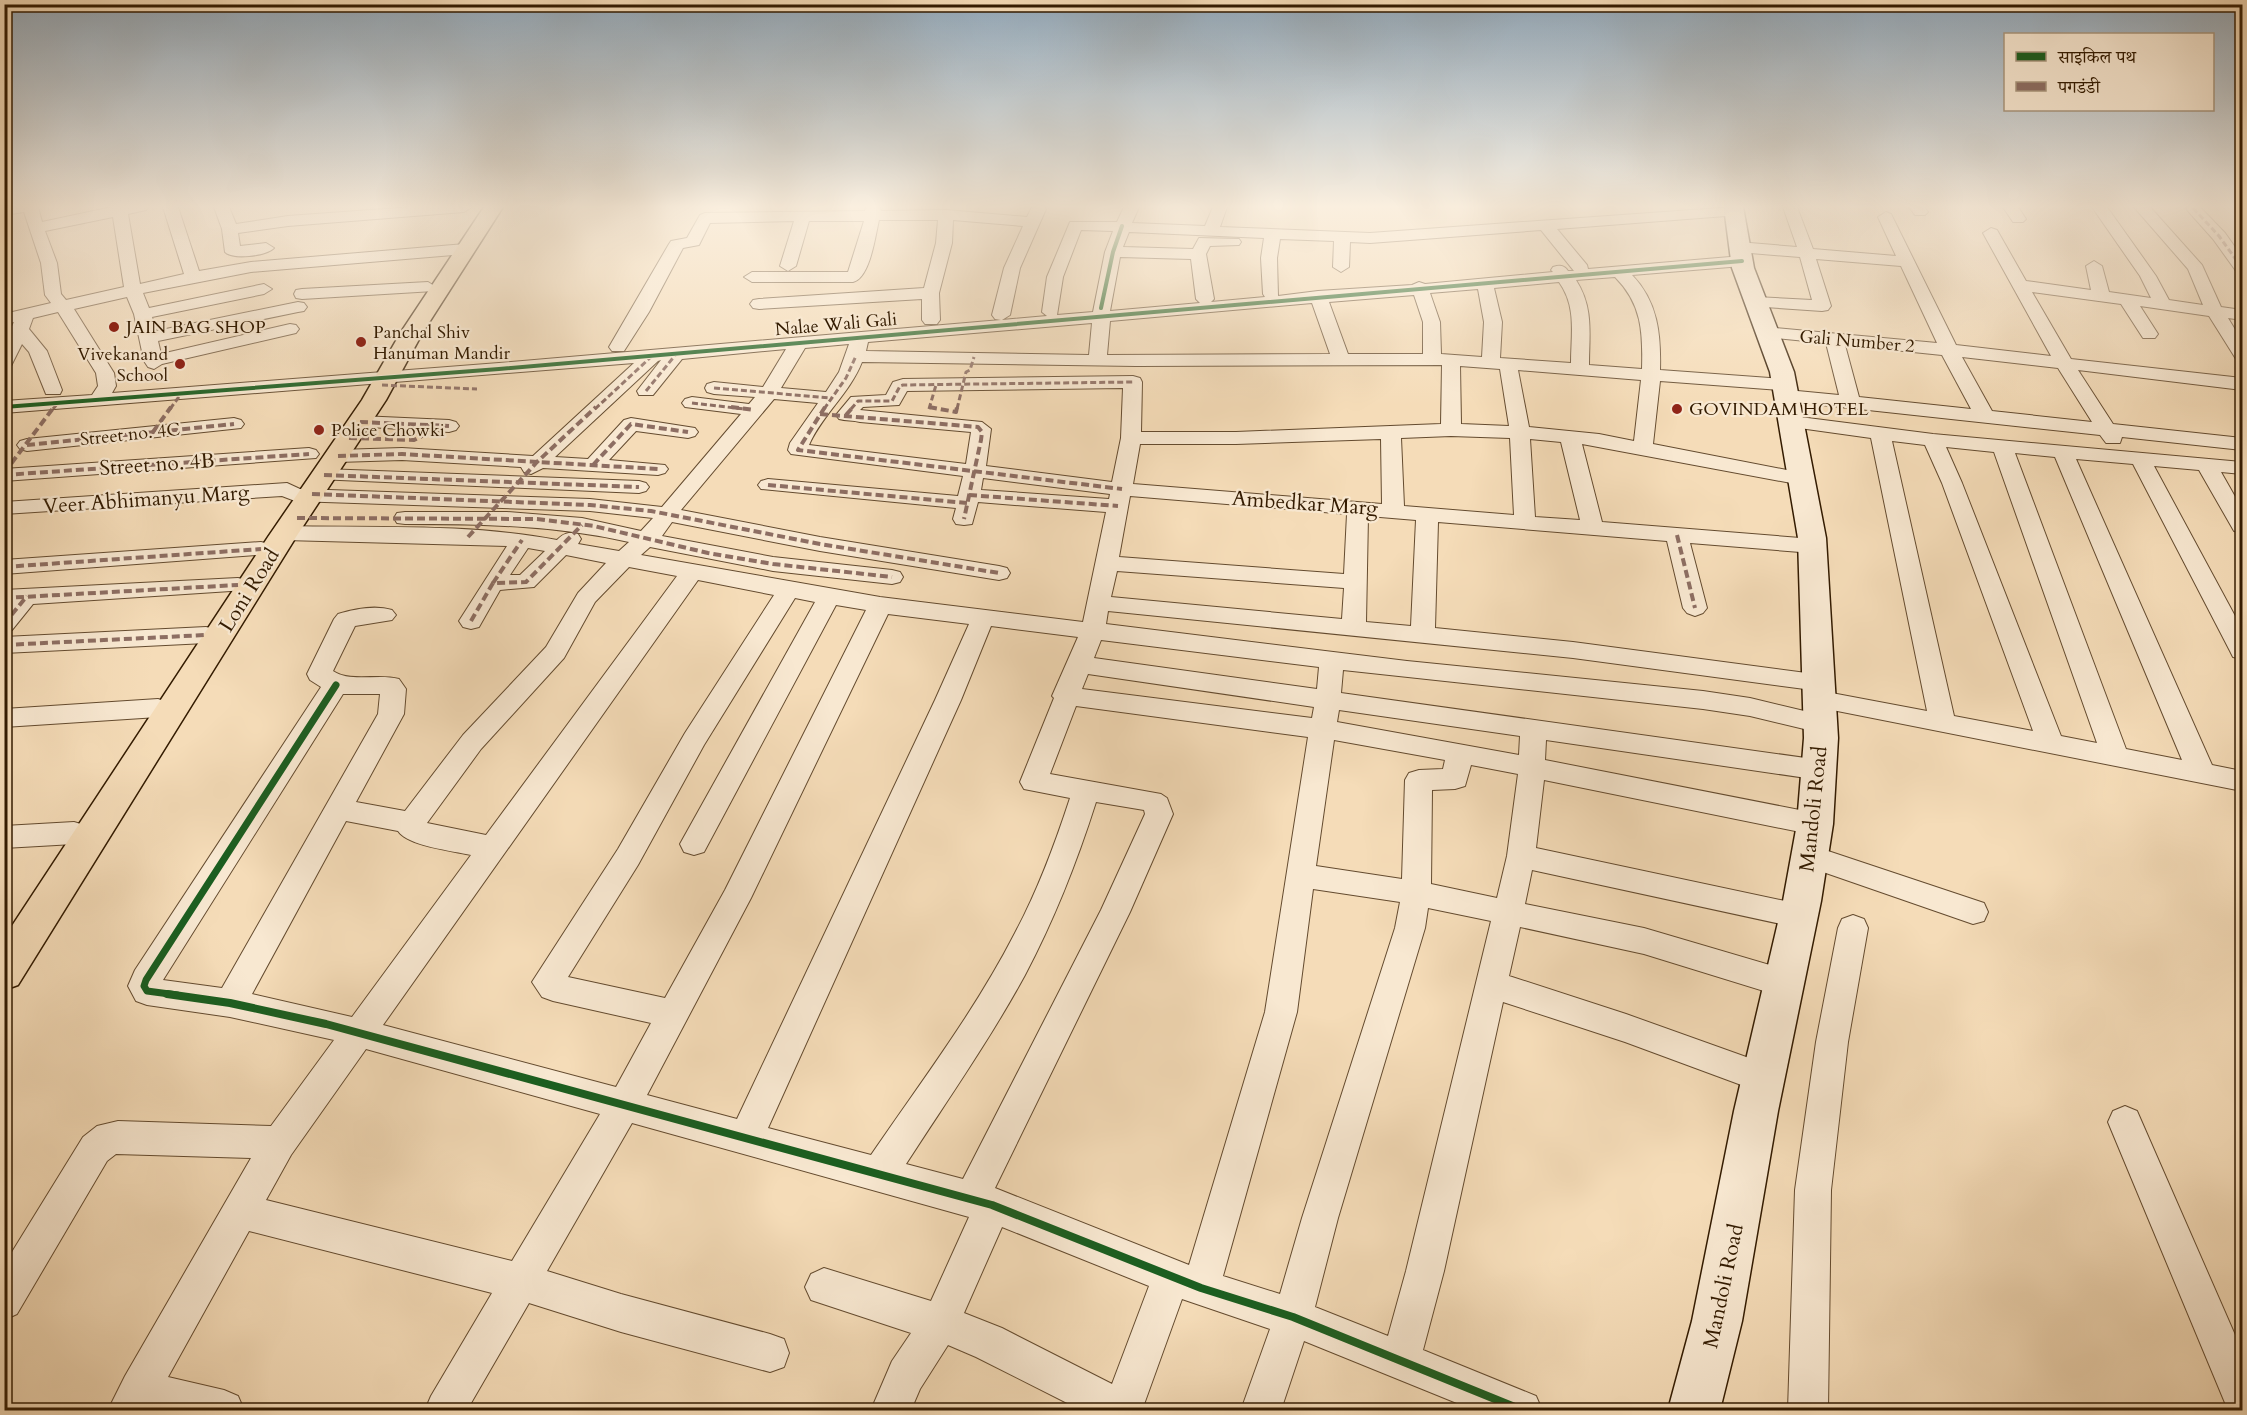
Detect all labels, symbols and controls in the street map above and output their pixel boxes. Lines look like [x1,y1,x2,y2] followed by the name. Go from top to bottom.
[2004,33,2214,111] legend
[2057,45,2138,70] text: साइकिल पथ
[2057,75,2101,100] text: पगडंडी
[774,307,898,342] street label: Nalae Wali Gali
[123,315,266,340] place label: JAIN BAG SHOP
[107,320,121,334] marker: JAIN BAG SHOP
[373,320,511,366] place label: Panchal Shiv Hanuman Mandir
[1798,324,1916,359] street label: Gali Number 2
[354,335,368,349] marker: Panchal Shiv Hanuman Mandir
[77,342,168,388] place label: Vivekanand School
[173,357,187,371] marker: Vivekanand School
[1689,397,1869,422] place label: GOVINDAM HOTEL
[1670,402,1684,416] marker: GOVINDAM HOTEL
[79,417,182,452] street label: Street no. 4C
[331,418,445,443] place label: Police Chowki
[312,423,326,437] marker: Police Chowki
[98,446,216,483] street label: Street no. 4B
[42,478,250,521] street label: Veer Abhimanyu Marg
[1231,484,1379,523] street label: Ambedkar Marg
[212,543,287,638] street label: Loni Road
[1792,745,1835,873] street label: Mandoli Road
[1696,1221,1751,1351] street label: Mandoli Road

